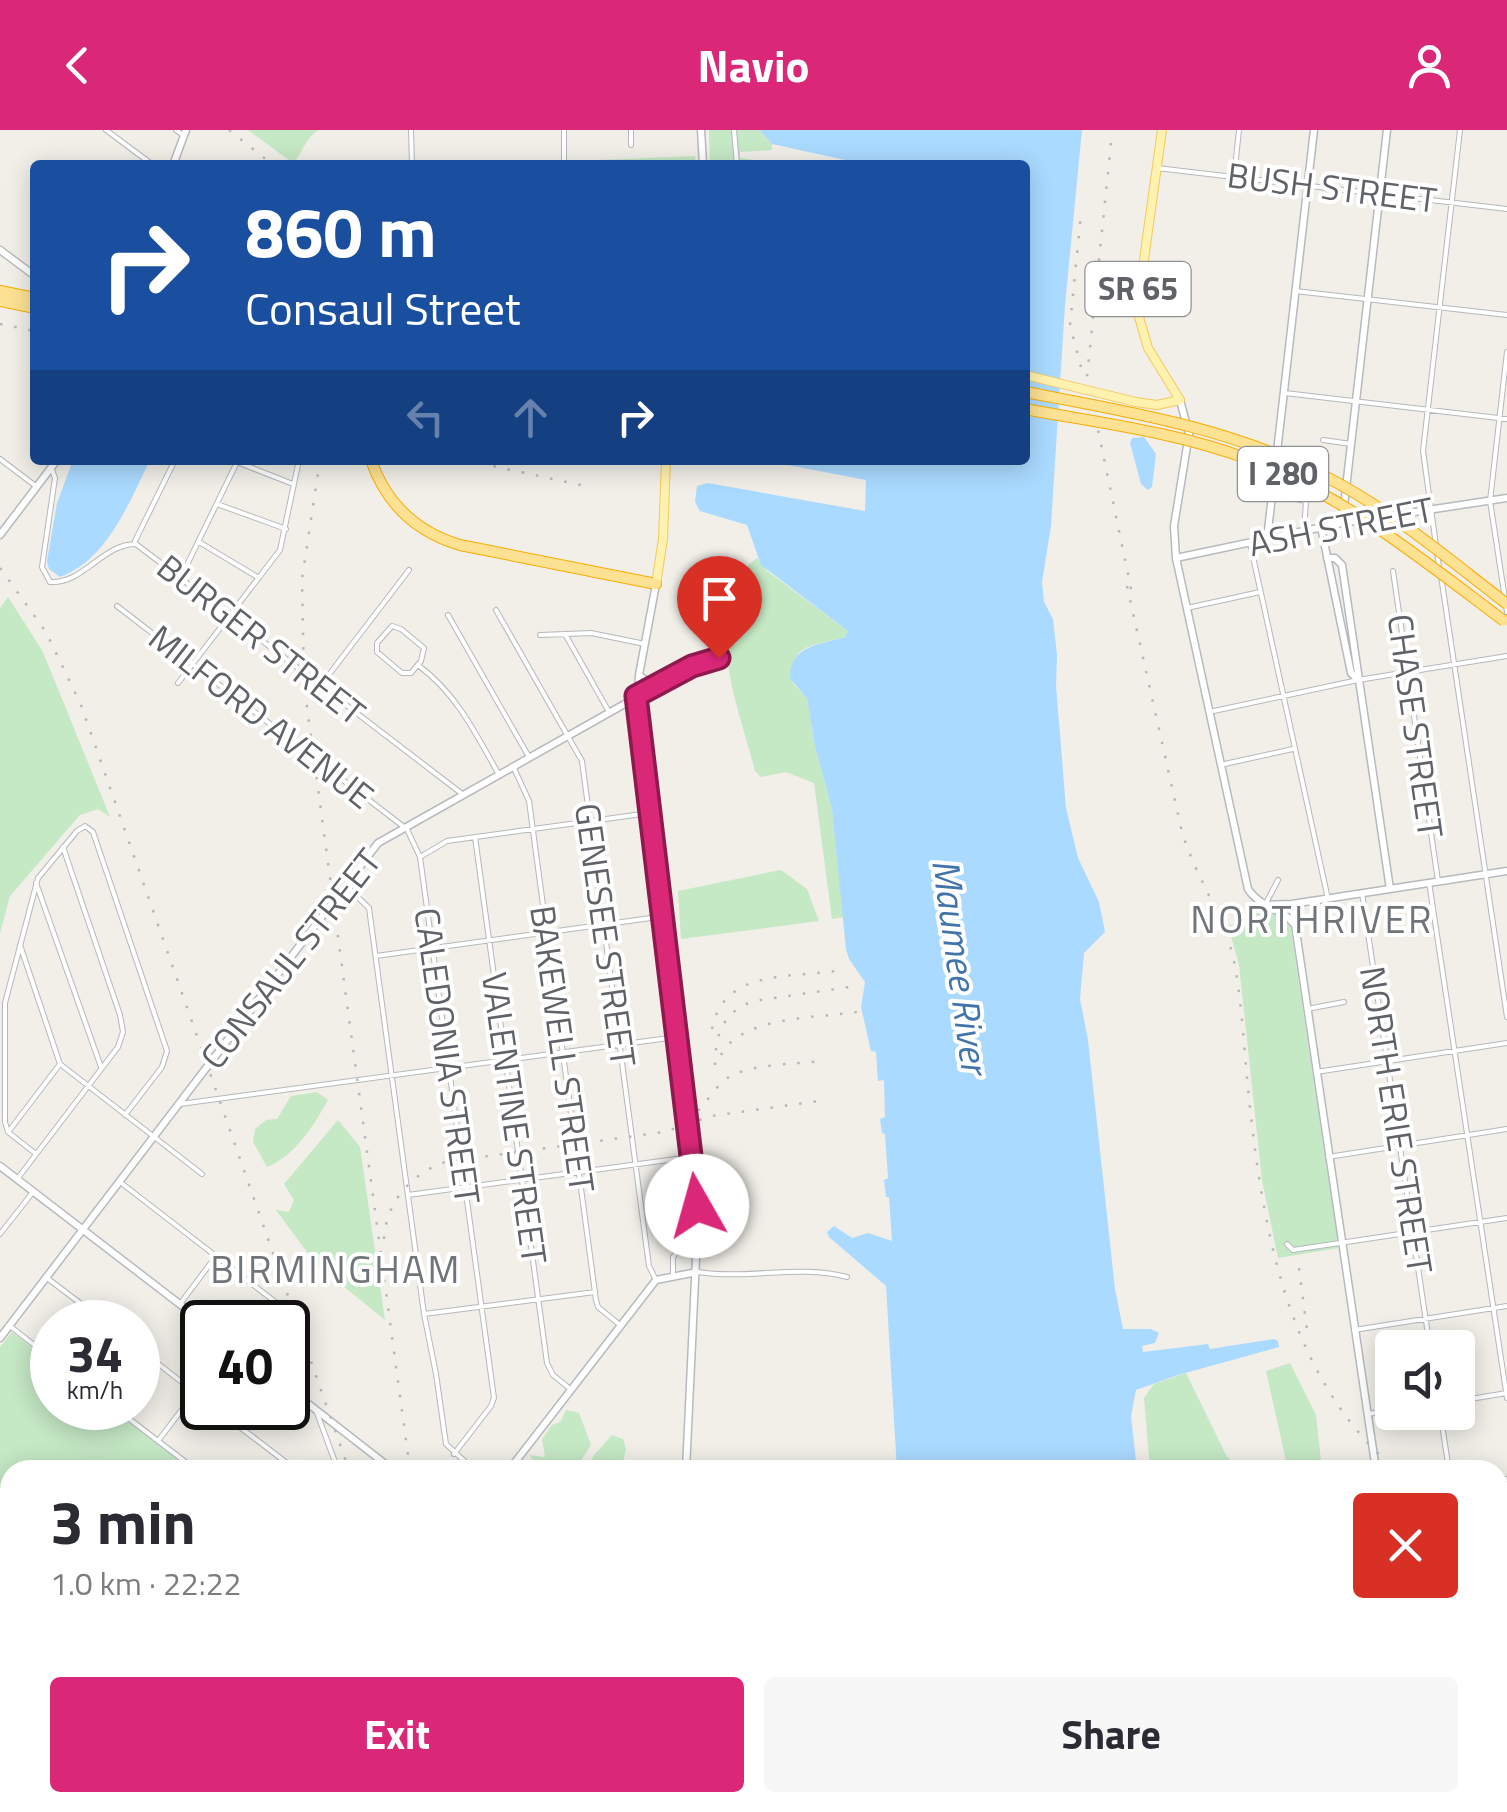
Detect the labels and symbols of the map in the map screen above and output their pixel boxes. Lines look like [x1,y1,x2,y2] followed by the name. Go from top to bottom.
[1224,147,1440,227] street label: BUSH STREET
[1086,262,1190,316] road number: SR 65
[1238,447,1328,501] road number: I 280
[1244,482,1438,570] street label: ASH STREET
[146,540,377,738] street label: BURGER STREET
[677,556,762,659] pin
[137,611,386,822] street label: MILFORD AVENUE
[1374,611,1458,841] street label: CHASE STREET
[561,800,651,1070] street label: GENESEE STREET
[187,836,394,1080] street label: CONSAUL STREET
[917,855,1005,1081] water label: Maumee River
[1190,890,1434,948] district label: NORTHRIVER
[516,902,610,1196] street label: BAKEWELL STREET
[400,904,496,1207] street label: CALEDONIA STREET
[1346,962,1448,1277] street label: NORTH ERIE STREET
[468,969,562,1267] street label: VALENTINE STREET
[645,1154,749,1258] position arrow
[210,1240,462,1298] district label: BIRMINGHAM
[180,1300,310,1430] speed limit sign: 40

